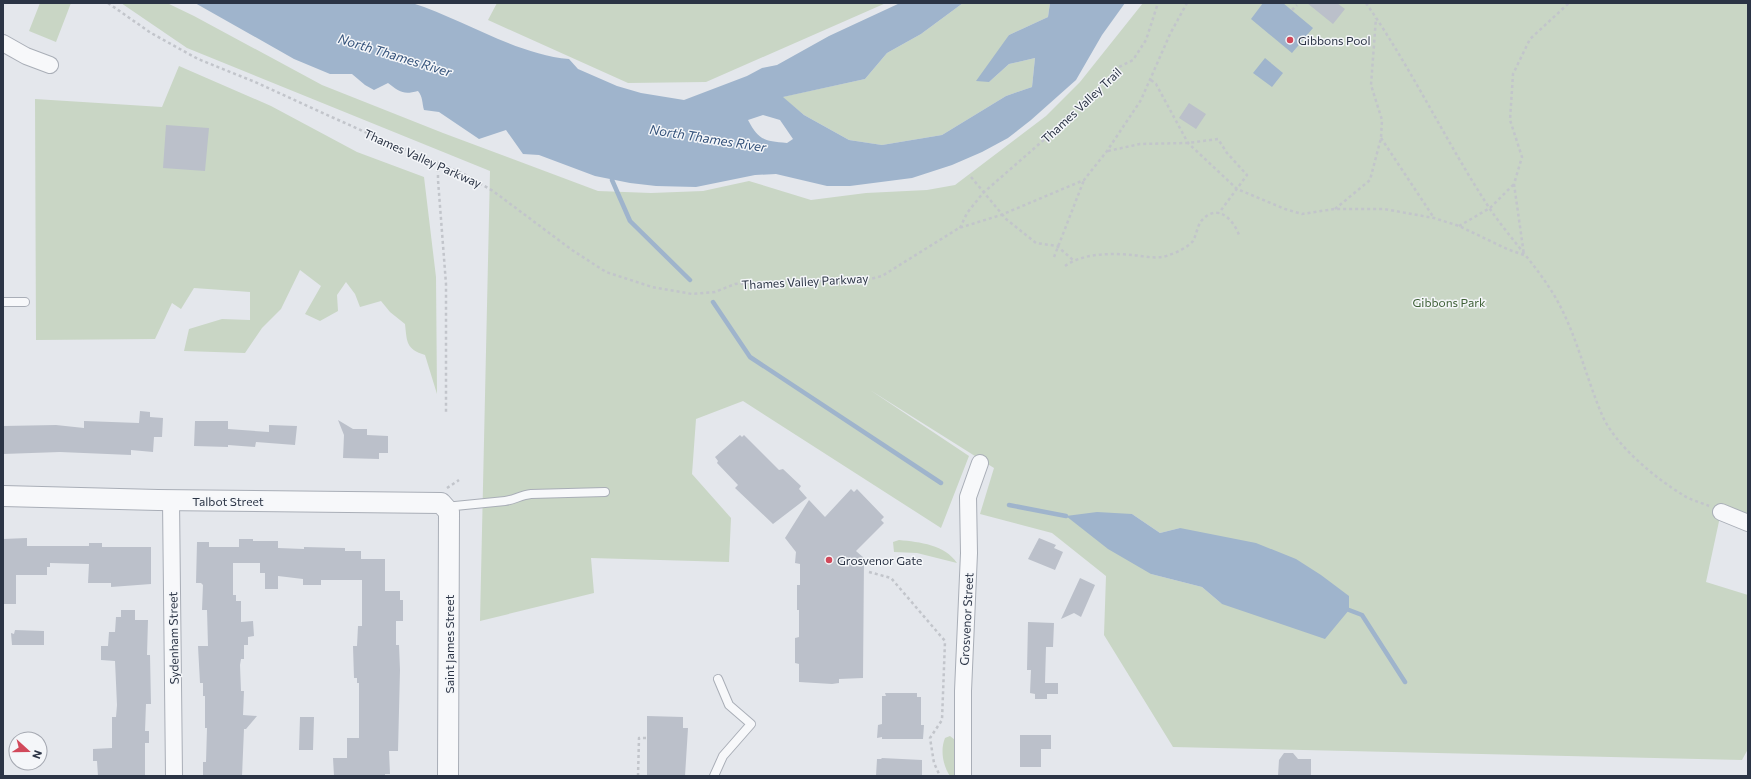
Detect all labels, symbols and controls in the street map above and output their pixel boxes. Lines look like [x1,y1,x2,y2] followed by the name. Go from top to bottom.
[336,30,454,80] water label: North Thames River
[1298,33,1371,47] place label: Gibbons Pool
[1285,35,1295,45] marker: Gibbons Pool
[1038,64,1124,146] street label: Thames Valley Trail
[649,121,768,155] water label: North Thames River
[362,126,484,190] street label: Thames Valley Parkway
[741,271,869,291] street label: Thames Valley Parkway
[1413,295,1486,309] park label: Gibbons Park
[192,494,264,508] street label: Talbot Street
[837,553,922,567] place label: Grosvenor Gate
[824,555,834,565] marker: Grosvenor Gate
[957,572,975,666] street label: Grosvenor Street
[165,591,181,685] street label: Sydenham Street
[442,595,457,693] street label: Saint James Street
[8,731,48,771] north arrow
[30,749,45,761] text: N

